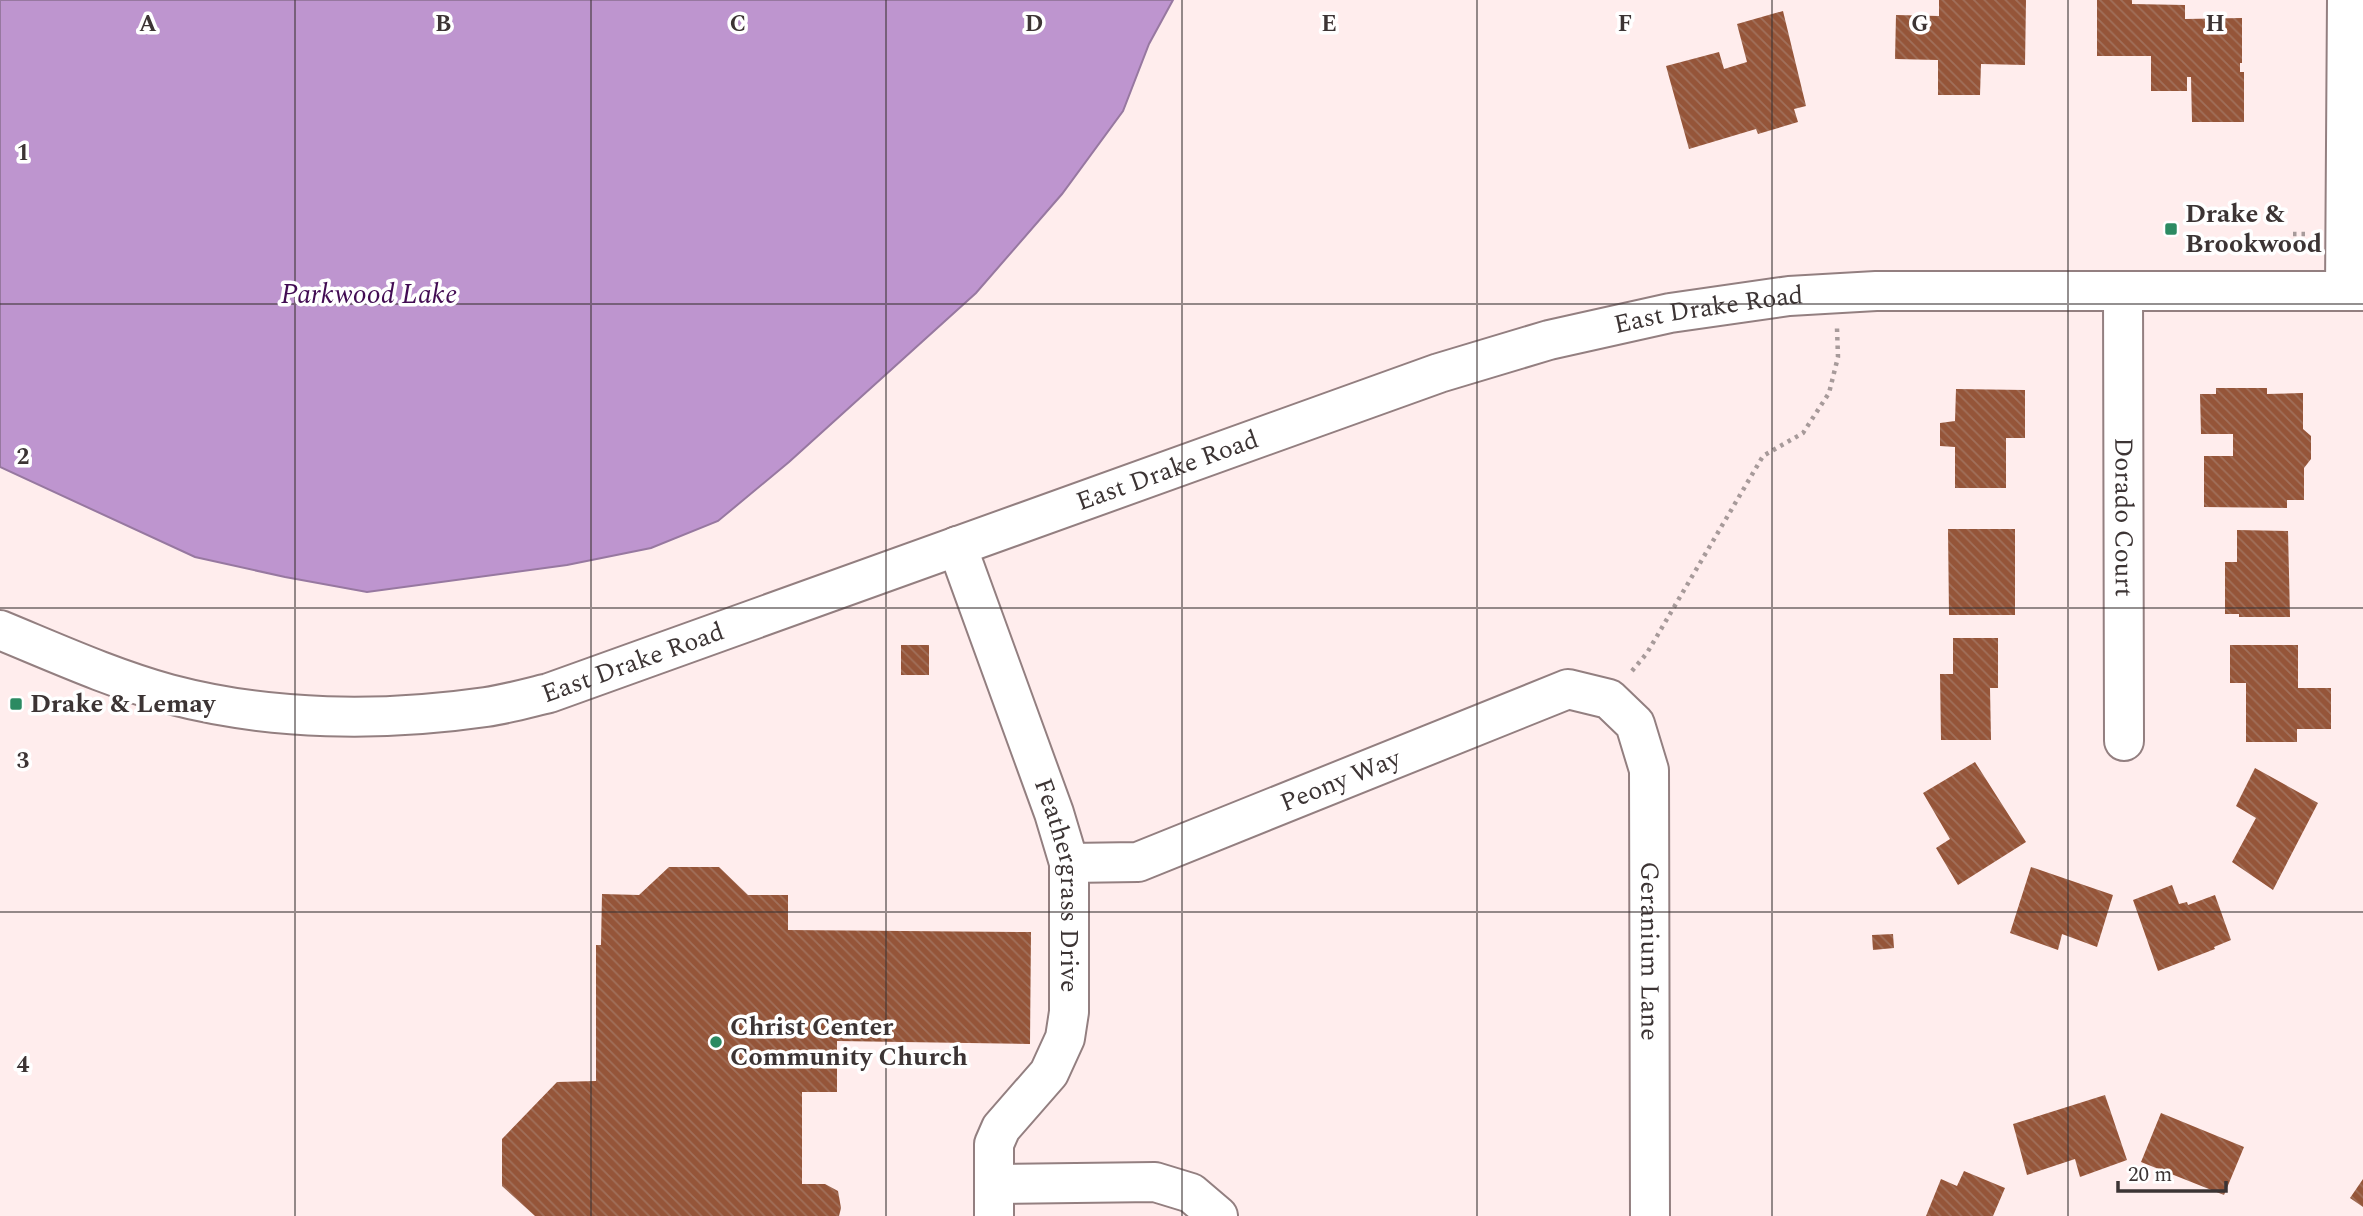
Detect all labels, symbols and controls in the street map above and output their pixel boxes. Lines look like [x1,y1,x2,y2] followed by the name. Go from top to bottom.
[139,7,157,42] text: A
[435,7,451,42] text: B
[730,7,746,42] text: C
[1025,7,1043,42] text: D
[1321,7,1337,42] text: E
[1618,7,1632,42] text: F
[1911,7,1929,42] text: G
[2205,7,2225,42] text: H
[17,136,29,171] text: 1
[2185,194,2322,264] place label: Drake & Brookwood
[2163,221,2179,237] marker: Drake & Brookwood
[281,273,457,316] water label: Parkwood Lake
[1610,275,1804,345] street label: East Drake Road
[1071,419,1264,522] street label: East Drake Road
[2103,437,2144,597] street label: Dorado Court
[17,440,30,475] text: 2
[536,612,730,714] street label: East Drake Road
[30,684,217,724] place label: Drake & Lemay
[8,696,24,712] marker: Drake & Lemay
[1274,738,1408,823] street label: Peony Way
[17,744,30,779] text: 3
[1023,772,1089,993] street label: Feathergrass Drive
[1629,861,1670,1041] street label: Geranium Lane
[730,1007,968,1077] place label: Christ Center Community Church
[708,1034,724,1050] marker: Christ Center Community Church
[17,1048,30,1083] text: 4
[2118,1150,2226,1194] scale bar
[2128,1159,2172,1191] text: 20 m

